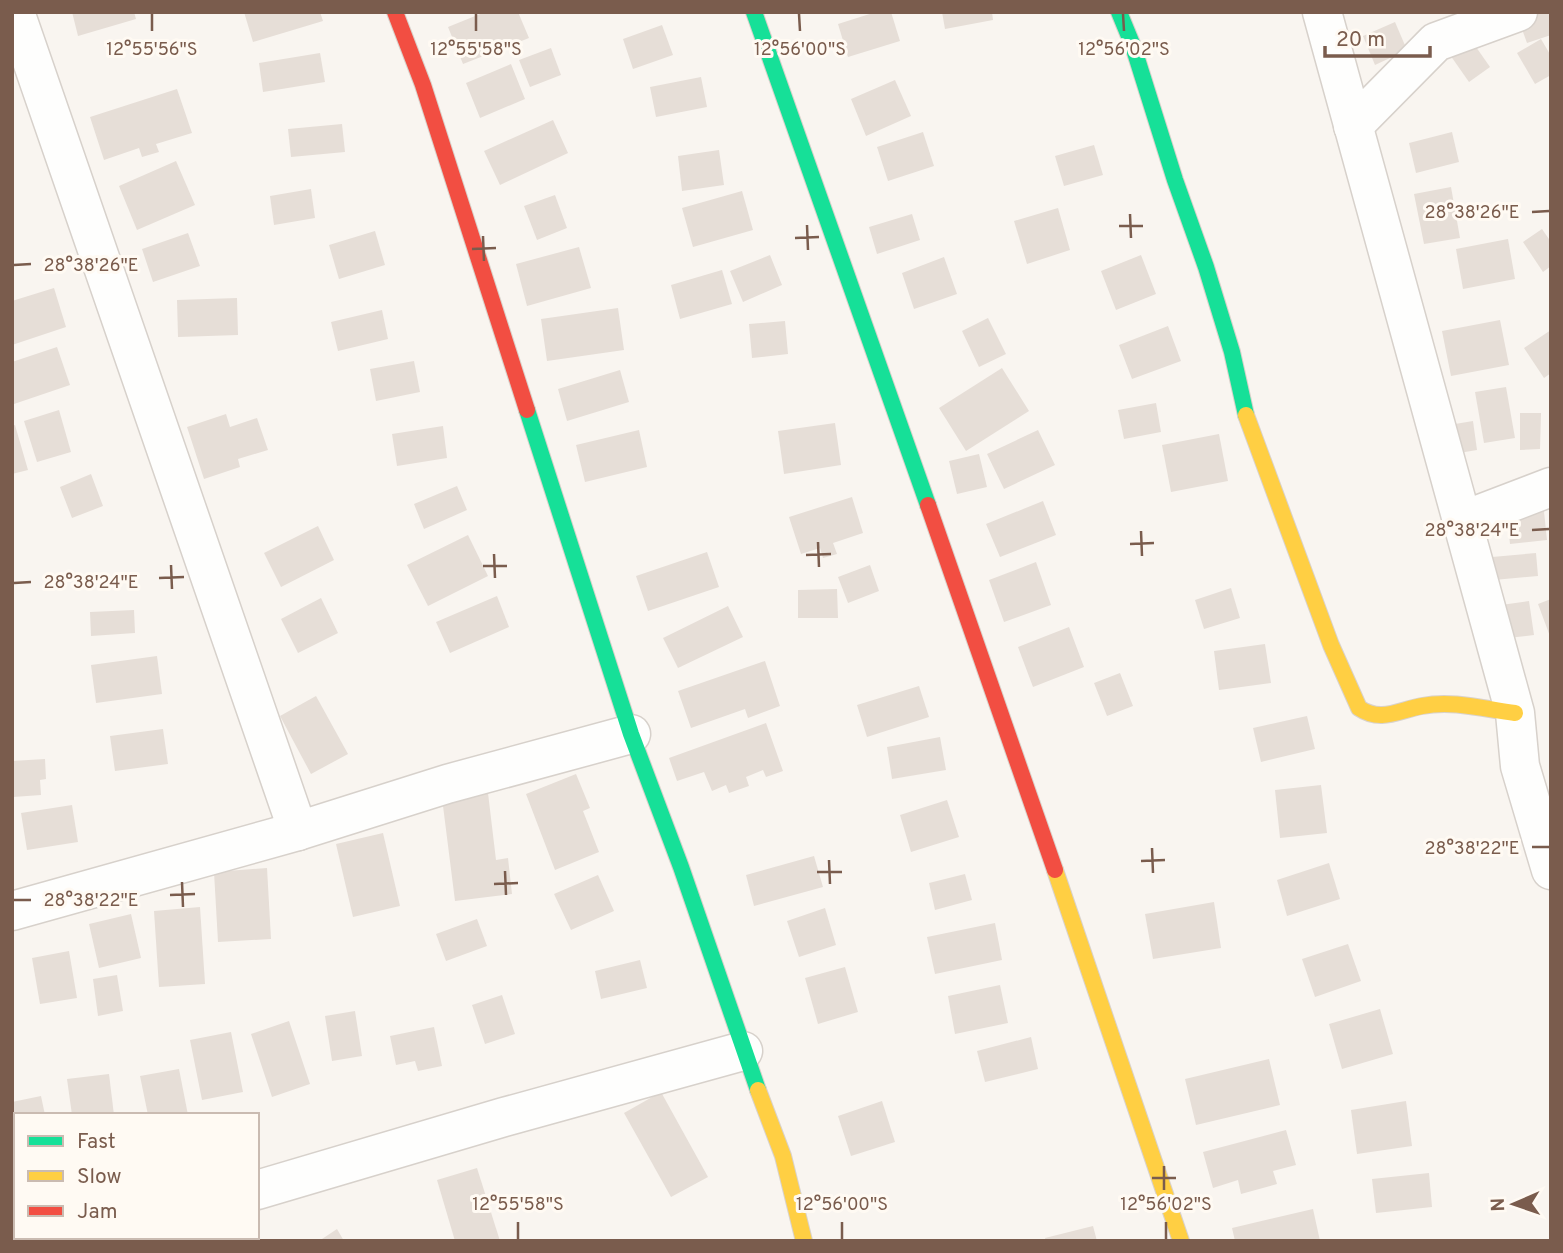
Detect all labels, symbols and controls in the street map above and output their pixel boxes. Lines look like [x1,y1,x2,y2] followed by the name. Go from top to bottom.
[1325,14,1430,58] scale bar
[1336,27,1385,54] text: 20 m
[106,39,198,62] text: 12°55'56"S
[430,39,522,62] text: 12°55'58"S
[754,39,846,62] text: 12°56'00"S
[1078,39,1170,62] text: 12°56'02"S
[1425,202,1519,225] text: 28°38'26"E
[44,255,138,278] text: 28°38'26"E
[1424,520,1520,543] text: 28°38'24"E
[43,572,139,595] text: 28°38'24"E
[1424,838,1520,861] text: 28°38'22"E
[43,890,139,913] text: 28°38'22"E
[14,1113,259,1239] legend
[77,1129,116,1156] text: Fast
[77,1164,122,1191] text: Slow
[1479,1169,1549,1239] north arrow
[472,1194,564,1217] text: 12°55'58"S
[796,1194,888,1217] text: 12°56'00"S
[1120,1194,1212,1217] text: 12°56'02"S
[1487,1197,1511,1212] text: N
[77,1199,118,1226] text: Jam

